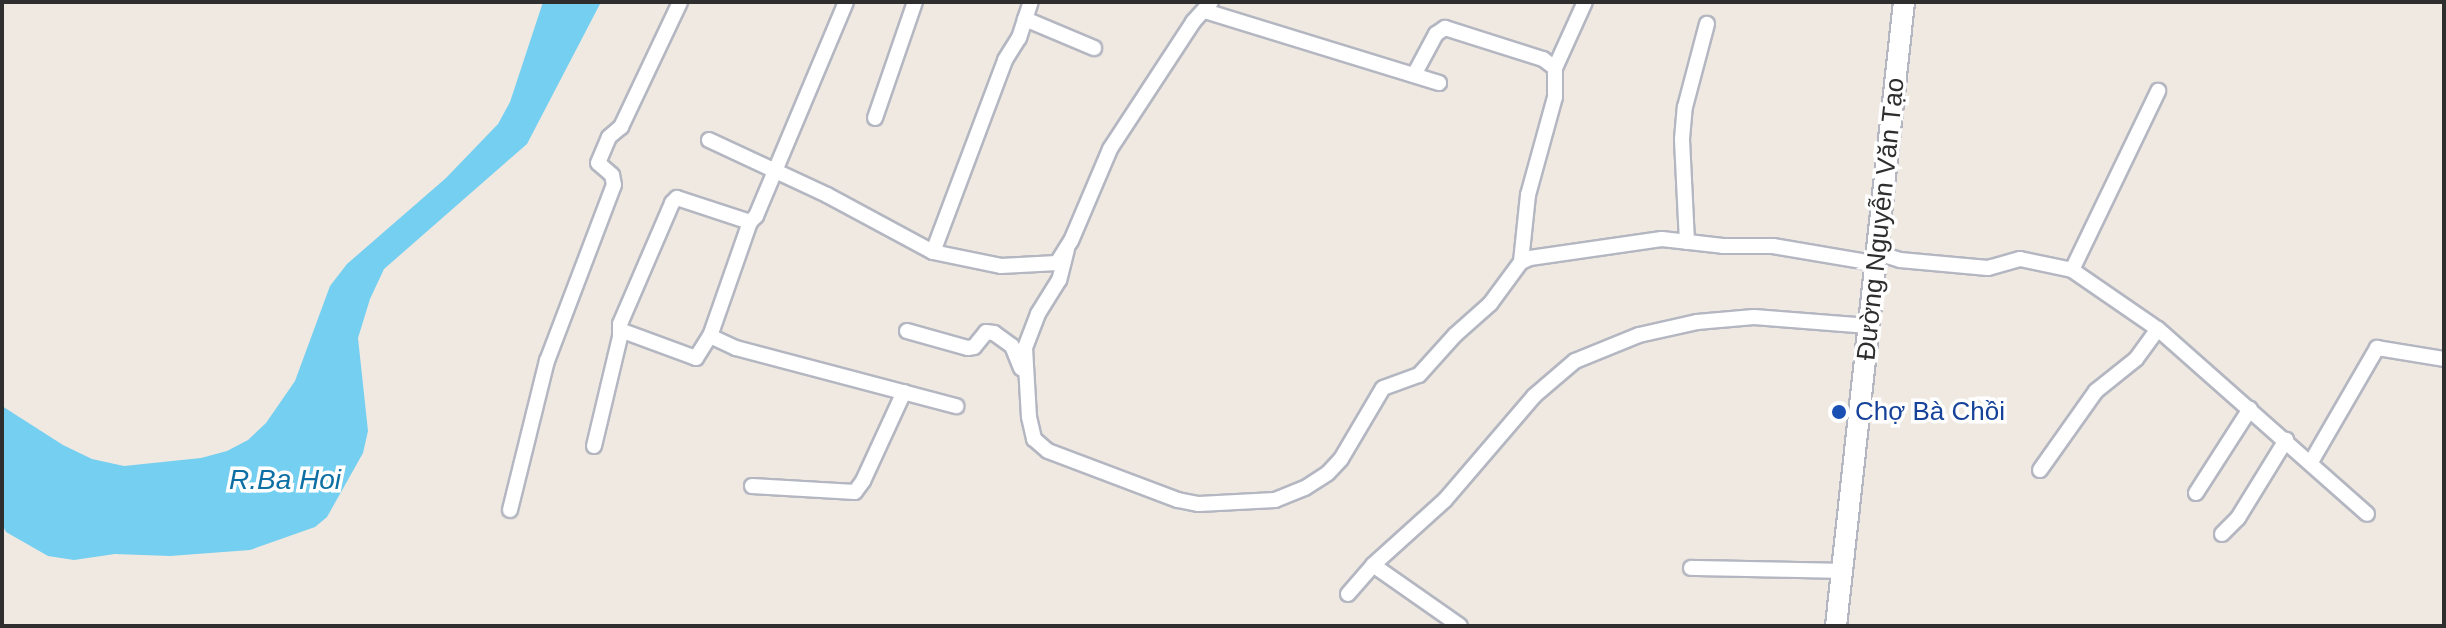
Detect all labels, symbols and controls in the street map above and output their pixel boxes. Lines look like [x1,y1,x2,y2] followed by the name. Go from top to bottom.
[1851,76,1911,362] street label: Đường Nguyễn Văn Tạo
[1855,396,2005,428] place label: Chợ Bà Chồi
[1830,403,1848,421] marker: Chợ Bà Chồi
[229,463,341,497] water label: R.Ba Hoi

